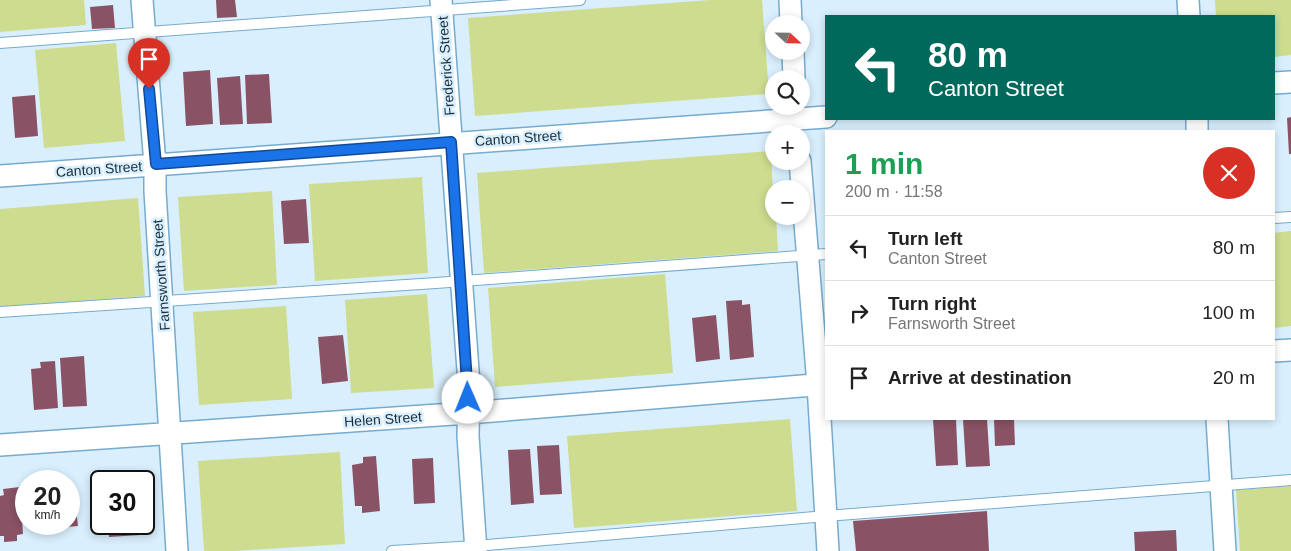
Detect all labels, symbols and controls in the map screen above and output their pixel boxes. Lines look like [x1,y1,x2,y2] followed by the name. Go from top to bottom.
[765,15,810,60] north arrow
[765,15,810,225] map controls
[435,16,457,116] street label: Frederick Street
[845,35,910,100] icon: left
[928,35,1008,74] text: 80 m
[128,38,170,89] pin
[135,45,163,73] icon: arrive
[765,70,810,115] button: search
[928,76,1064,101] text: Canton Street
[765,125,810,170] button: +
[474,127,562,149] street label: Canton Street
[845,147,923,180] text: 1 min
[1203,147,1255,199] button: close
[55,158,143,180] street label: Canton Street
[765,180,810,225] button: −
[845,183,943,200] text: 200 m · 11:58
[149,219,173,331] street label: Farnsworth Street
[888,228,963,249] text: Turn left
[845,234,873,262] icon: left
[1213,237,1255,258] text: 80 m
[888,250,987,267] text: Canton Street
[888,293,976,314] text: Turn right
[845,299,873,327] icon: right
[1202,302,1255,323] text: 100 m
[888,315,1015,332] text: Farnsworth Street
[845,364,873,392] icon: arrive
[888,367,1072,388] text: Arrive at destination
[1213,367,1255,388] text: 20 m
[441,371,493,423] position arrow
[344,408,422,430] street label: Helen Street
[90,470,155,535] speed limit sign: 30
[34,482,61,510] text: 20
[34,508,61,522] text: km/h

